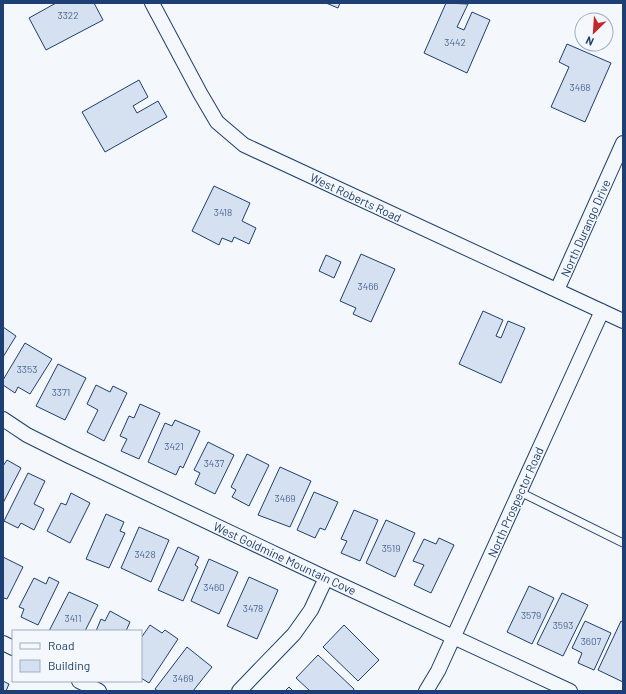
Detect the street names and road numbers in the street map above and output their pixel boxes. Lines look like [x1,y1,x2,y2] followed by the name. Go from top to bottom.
[308,170,404,224] street label: West Roberts Road
[557,177,613,279] street label: North Durango Drive
[484,445,546,559] street label: North Prospector Road
[211,519,359,597] street label: West Goldmine Mountain Cove

